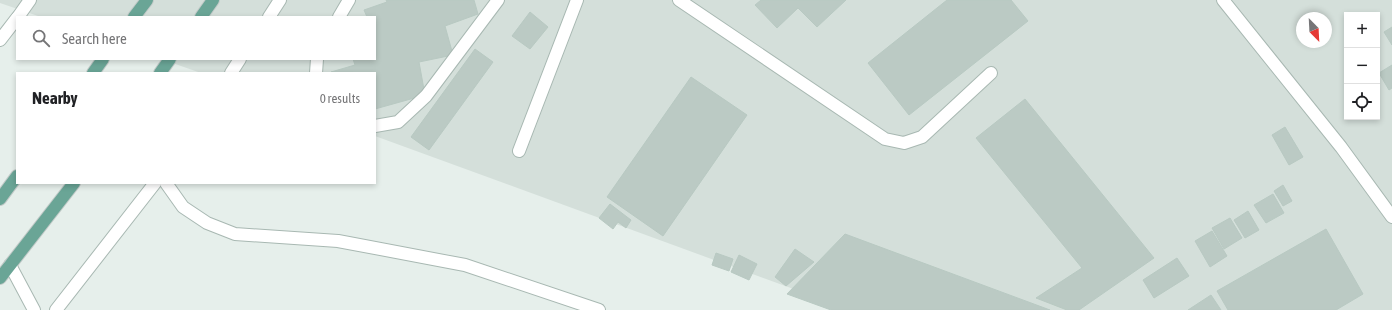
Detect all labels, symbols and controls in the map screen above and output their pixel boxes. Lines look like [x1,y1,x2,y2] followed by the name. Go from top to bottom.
[1296,12,1332,48] north arrow
[1344,12,1380,120] map controls
[1344,12,1380,48] button: +
[16,16,376,60] search box
[30,27,52,49] icon: search
[62,30,127,47] text: Search here
[1344,48,1380,84] button: −
[1344,84,1380,120] button: locate
[32,88,78,108] text: Nearby
[320,91,360,106] text: 0 results

